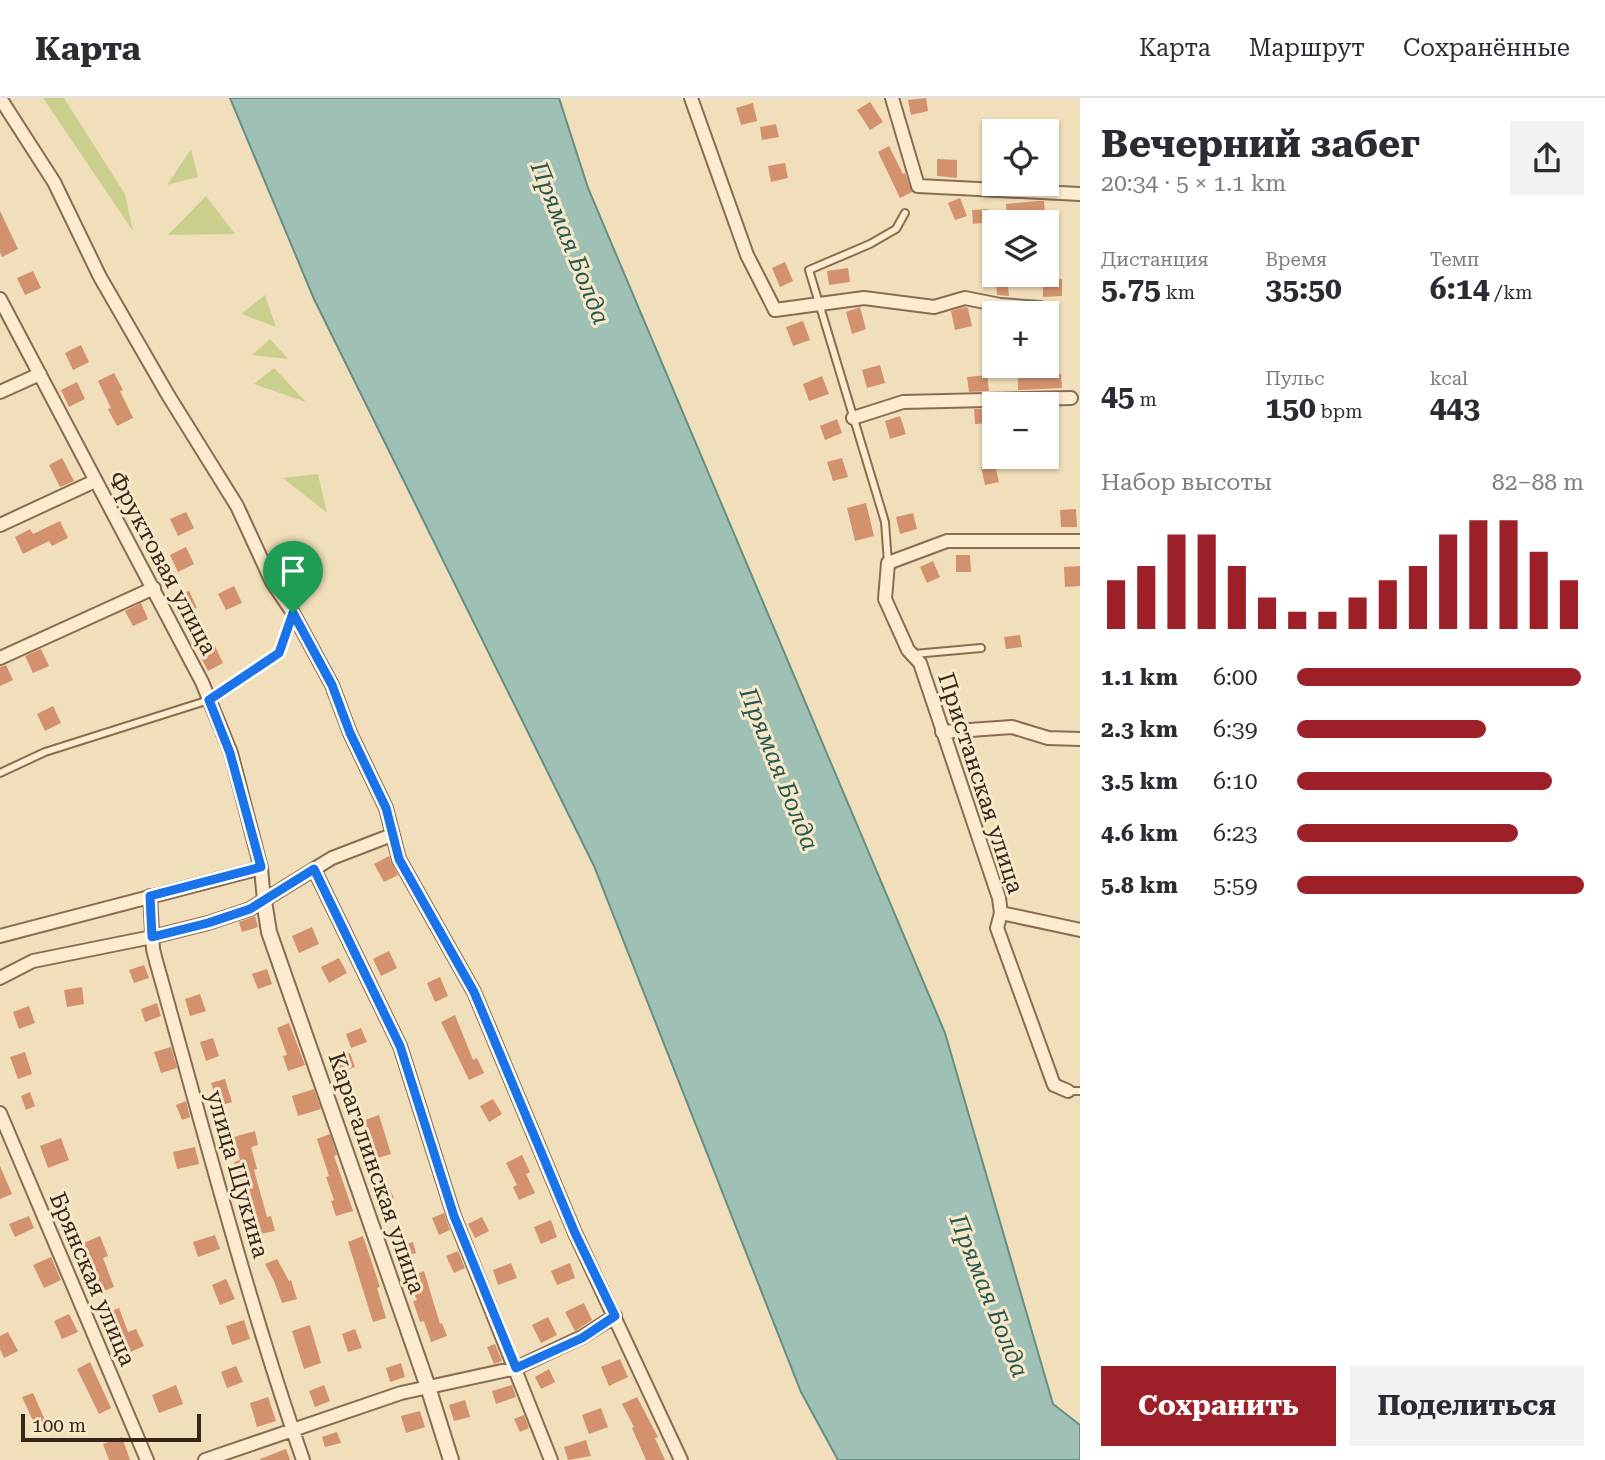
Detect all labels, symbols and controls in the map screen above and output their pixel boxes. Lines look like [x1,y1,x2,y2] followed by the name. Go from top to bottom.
[35,29,141,68] text: Карта
[1139,34,1211,62] text: Карта
[1249,34,1365,62] text: Маршрут
[1403,34,1570,62] text: Сохранённые
[982,119,1059,469] map controls
[982,119,1059,196] button: locate
[1510,121,1584,195] button: share
[1101,122,1420,166] text: Вечерний забег
[524,157,615,329] water label: Прямая Болда
[1101,170,1286,197] text: 20:34 · 5 × 1.1 km
[982,210,1059,287] button: layers
[1101,248,1208,271] text: Дистанция
[1265,248,1327,271] text: Время
[1430,248,1479,271] text: Темп
[1101,271,1161,306] text: 5.75
[1265,271,1342,306] text: 35:50
[1430,271,1489,306] text: 6:14
[1161,281,1195,304] text: km
[1489,281,1533,304] text: /km
[982,301,1059,378] button: +
[1265,367,1325,390] text: Пульс
[1430,367,1468,390] text: kcal
[1101,378,1135,413] text: 45
[1135,388,1157,411] text: m
[1265,390,1316,425] text: 150
[1430,390,1480,425] text: 443
[982,392,1059,469] button: −
[1316,400,1363,423] text: bpm
[103,467,223,660] street label: Фруктовая улица
[1101,469,1272,496] text: Набор высоты
[1492,469,1584,496] text: 82–88 m
[263,541,323,613] pin
[274,552,312,590] icon: arrive
[1101,664,1178,691] text: 1.1 km
[1213,664,1258,691] text: 6:00
[932,669,1029,897] street label: Пристанская улица
[733,683,824,855] water label: Прямая Болда
[1101,716,1178,743] text: 2.3 km
[1213,716,1258,743] text: 6:39
[1101,768,1178,795] text: 3.5 km
[1213,768,1258,795] text: 6:10
[1101,820,1178,847] text: 4.6 km
[1213,820,1258,847] text: 6:23
[1101,872,1178,899] text: 5.8 km
[1213,872,1258,899] text: 5:59
[322,1049,431,1298] street label: Карагалинская улица
[201,1087,274,1262] street label: улица Щукина
[44,1188,142,1371] street label: Брянская улица
[943,1210,1034,1382] water label: Прямая Болда
[1101,1366,1336,1446] button: Сохранить
[1350,1366,1584,1446] button: Поделиться
[21,1411,201,1443] scale bar
[32,1414,86,1437] text: 100 m

